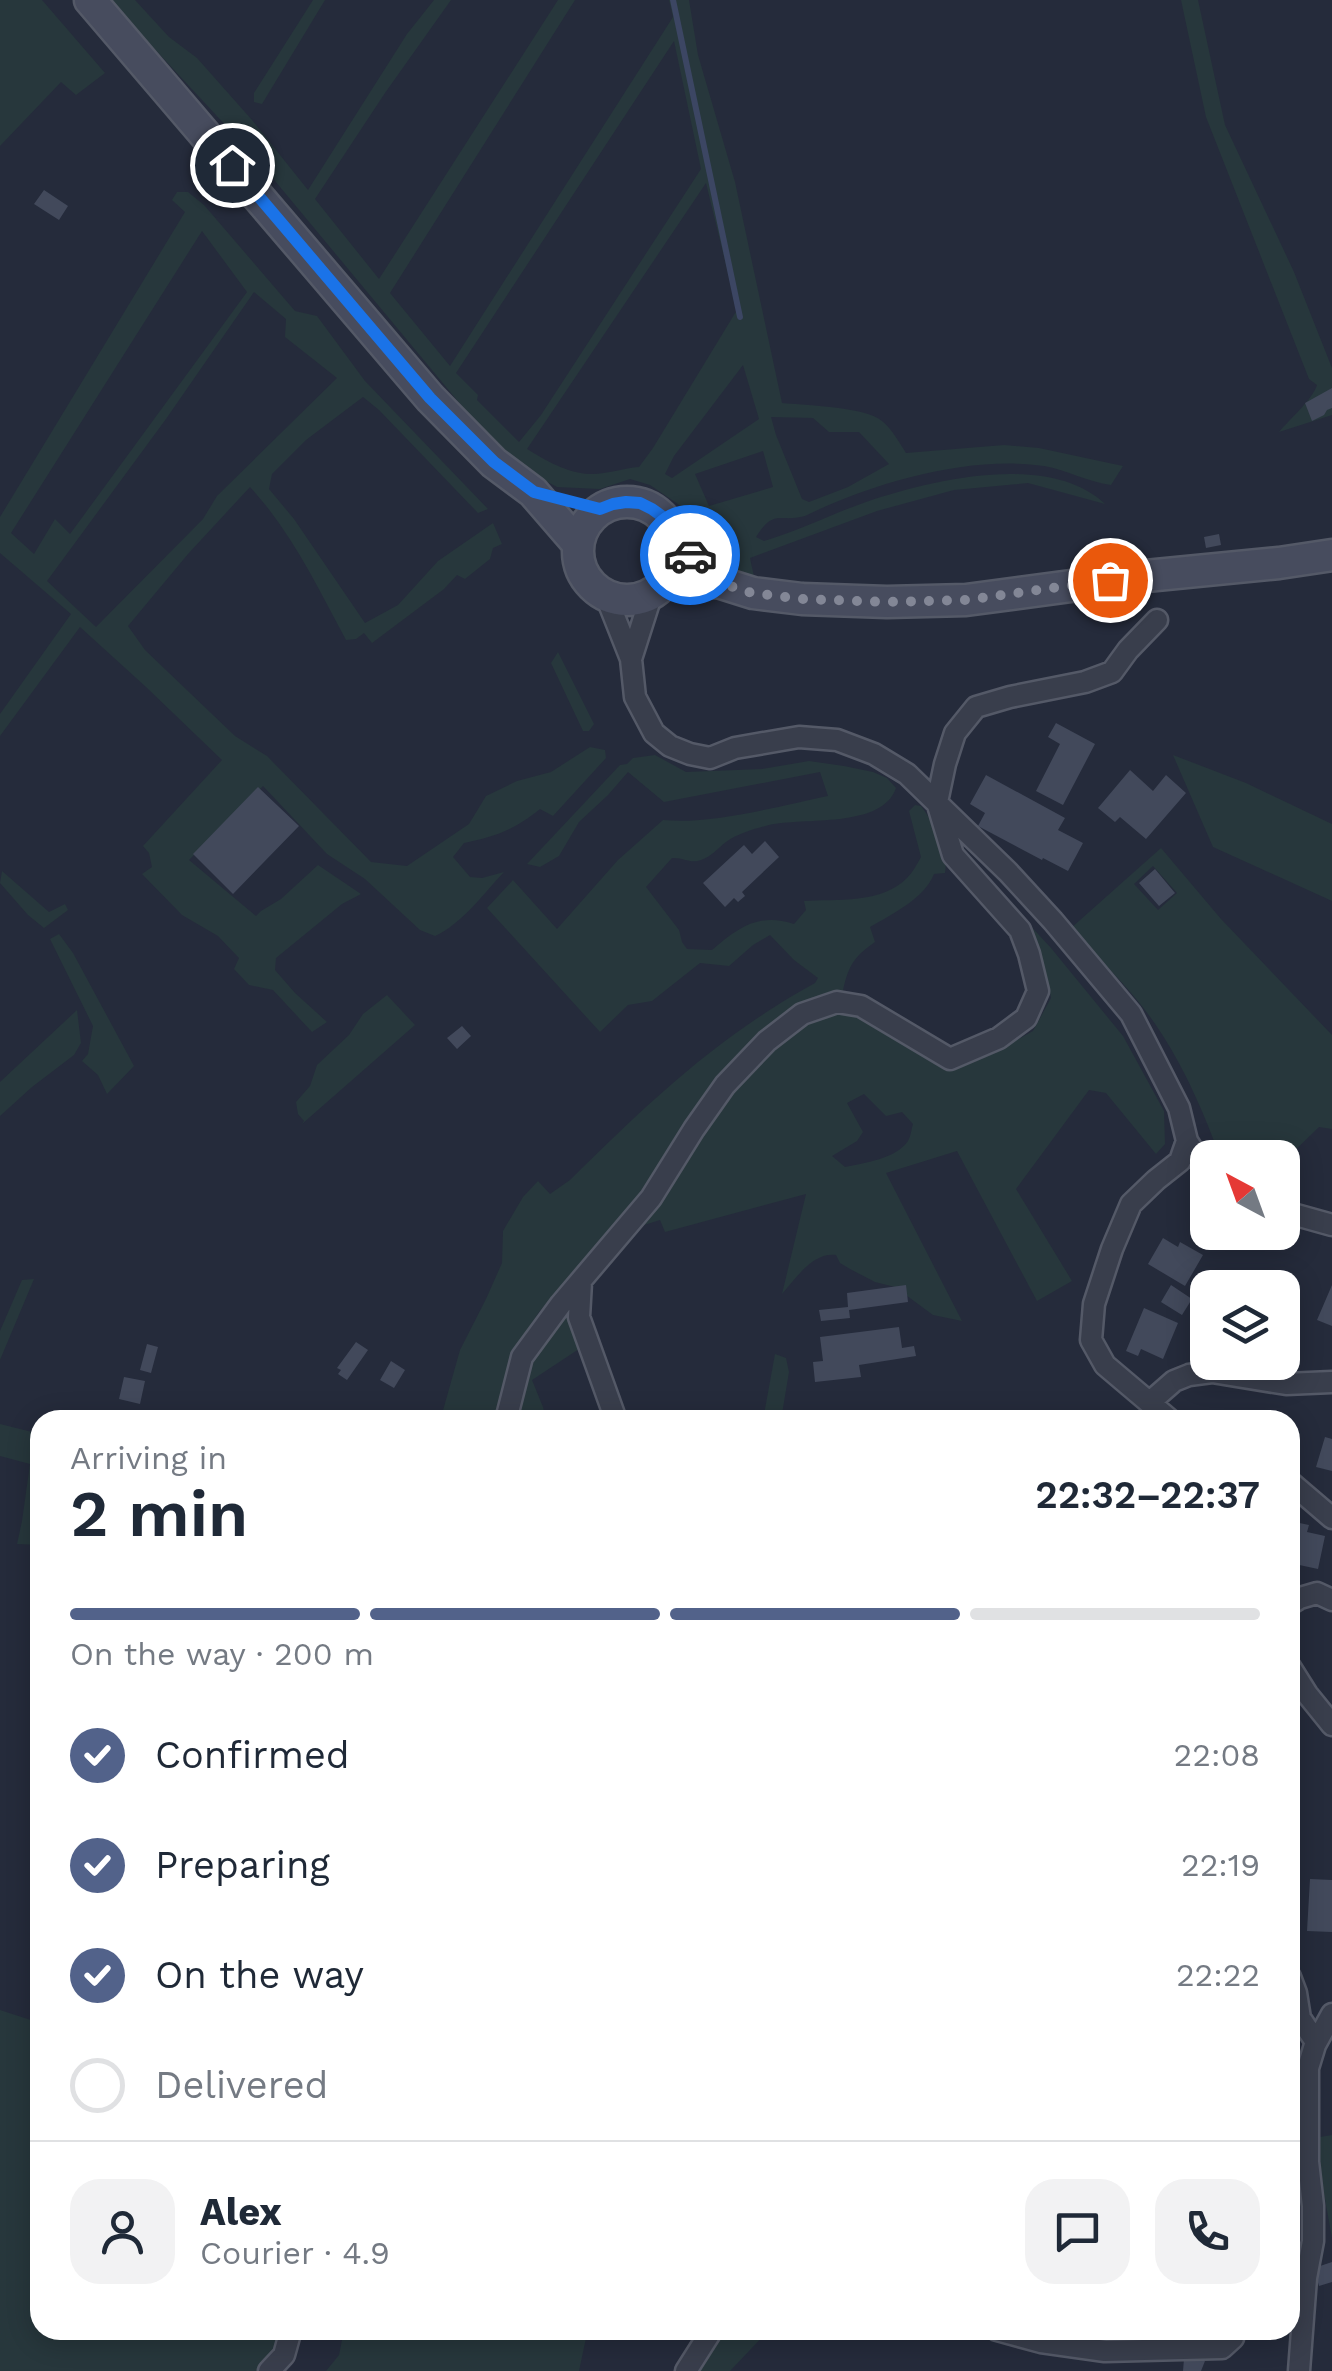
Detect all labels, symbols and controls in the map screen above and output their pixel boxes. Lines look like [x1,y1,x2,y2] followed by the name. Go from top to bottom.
[190,123,275,208] pin
[205,138,260,193] icon: home
[640,505,740,605] courier
[663,528,718,583] icon: car
[1068,538,1153,623] pin
[1083,553,1138,608] icon: bag
[1190,1140,1300,1250] north arrow
[1190,1140,1300,1380] map controls
[1190,1270,1300,1380] button: layers
[70,1439,227,1477] text: Arriving in
[1035,1473,1260,1517] text: 22:32–22:37
[70,1476,248,1552] text: 2 min
[70,1635,374,1673] text: On the way · 200 m
[70,1728,125,1783] icon: check
[155,1733,350,1777] text: Confirmed
[1174,1736,1260,1774] text: 22:08
[70,1838,125,1893] icon: check
[155,1843,330,1887] text: Preparing
[1181,1846,1260,1884] text: 22:19
[70,1948,125,2003] icon: check
[155,1953,364,1997] text: On the way
[1176,1956,1260,1994] text: 22:22
[155,2063,328,2107] text: Delivered
[70,2179,175,2284] button: person
[1025,2179,1130,2284] button: chat
[1155,2179,1260,2284] button: phone
[200,2190,282,2234] text: Alex
[200,2234,390,2272] text: Courier · 4.9

